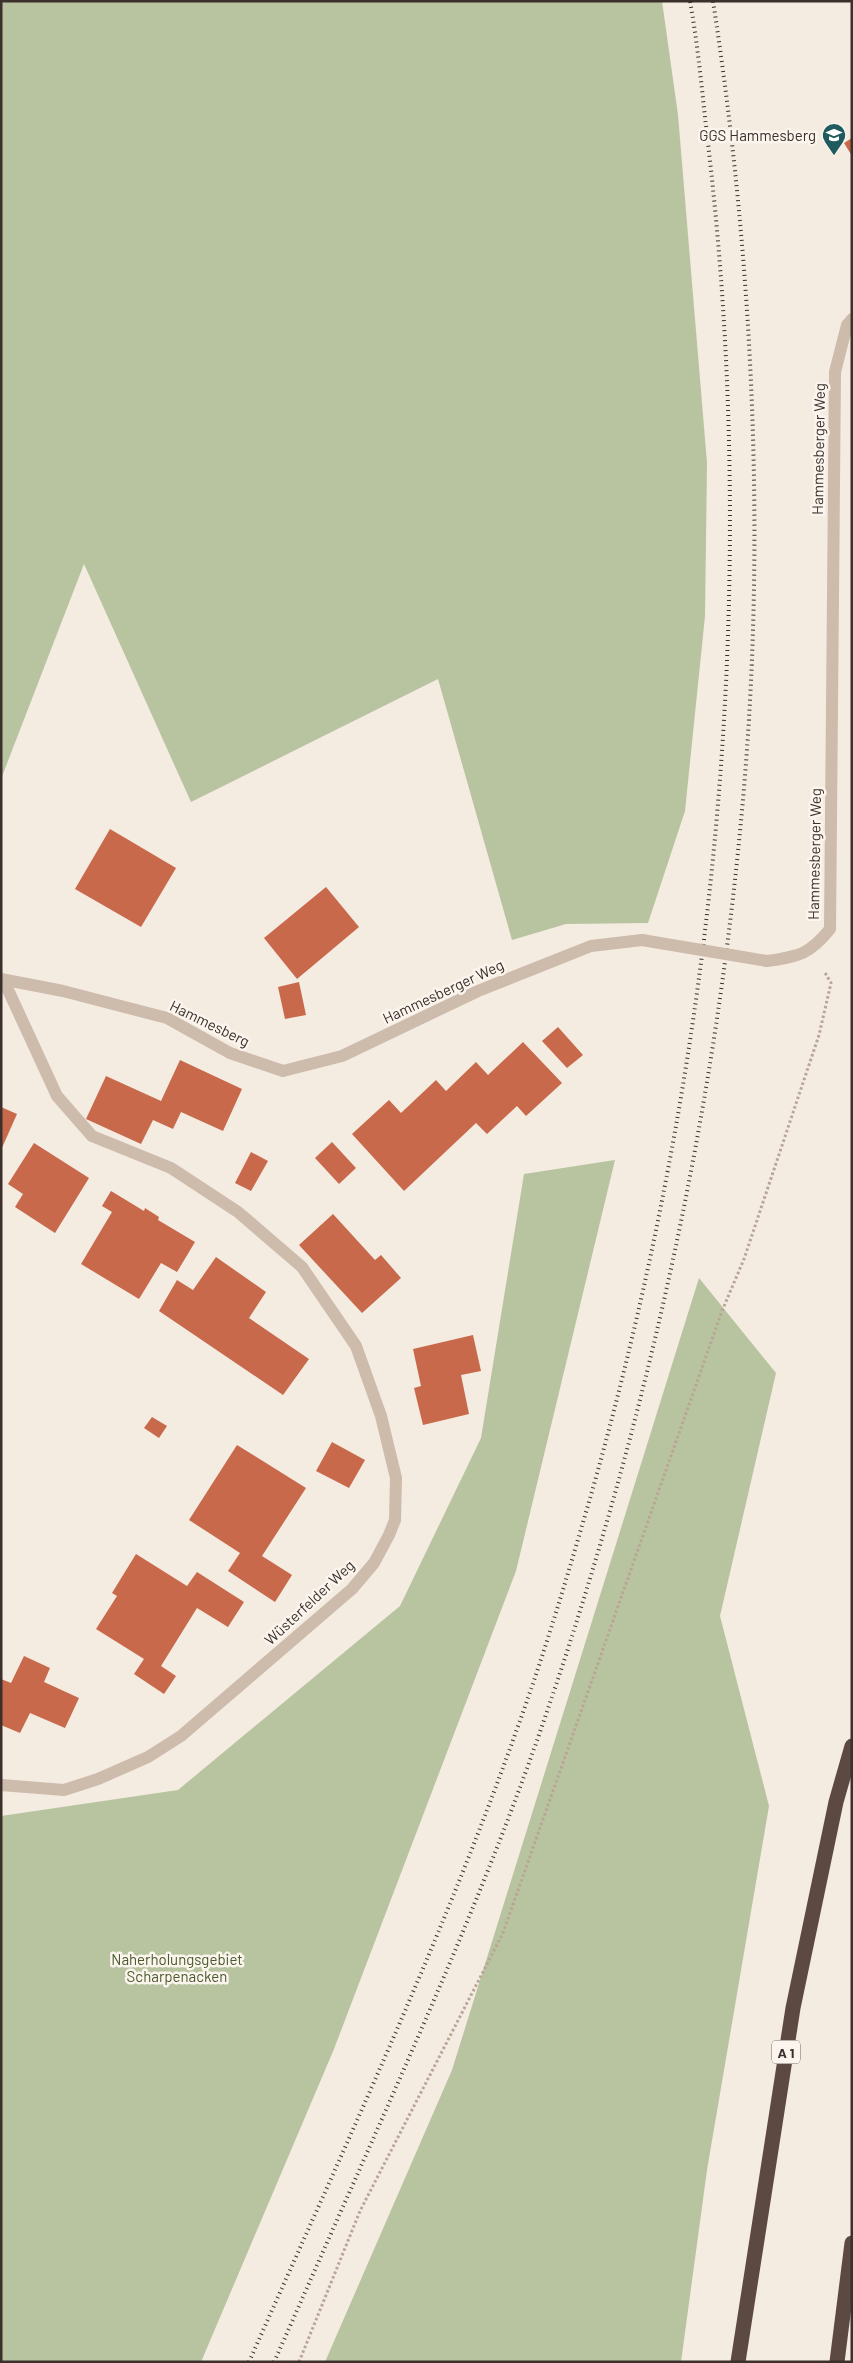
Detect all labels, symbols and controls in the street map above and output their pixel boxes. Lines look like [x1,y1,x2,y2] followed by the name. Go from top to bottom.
[821,122,847,156] school or university icon: GGS Hammesberg
[699,126,816,144] place label: GGS Hammesberg
[808,383,828,515] street label: Hammesberger Weg
[804,788,824,920] street label: Hammesberger Weg
[380,955,506,1027] street label: Hammesberger Weg
[167,996,253,1050] street label: Hammesberg
[260,1556,358,1648] street label: Wüsterfelder Weg
[111,1950,243,1985] park label: Naherholungsgebiet Scharpenacken
[772,2040,800,2064] road number: A 1

